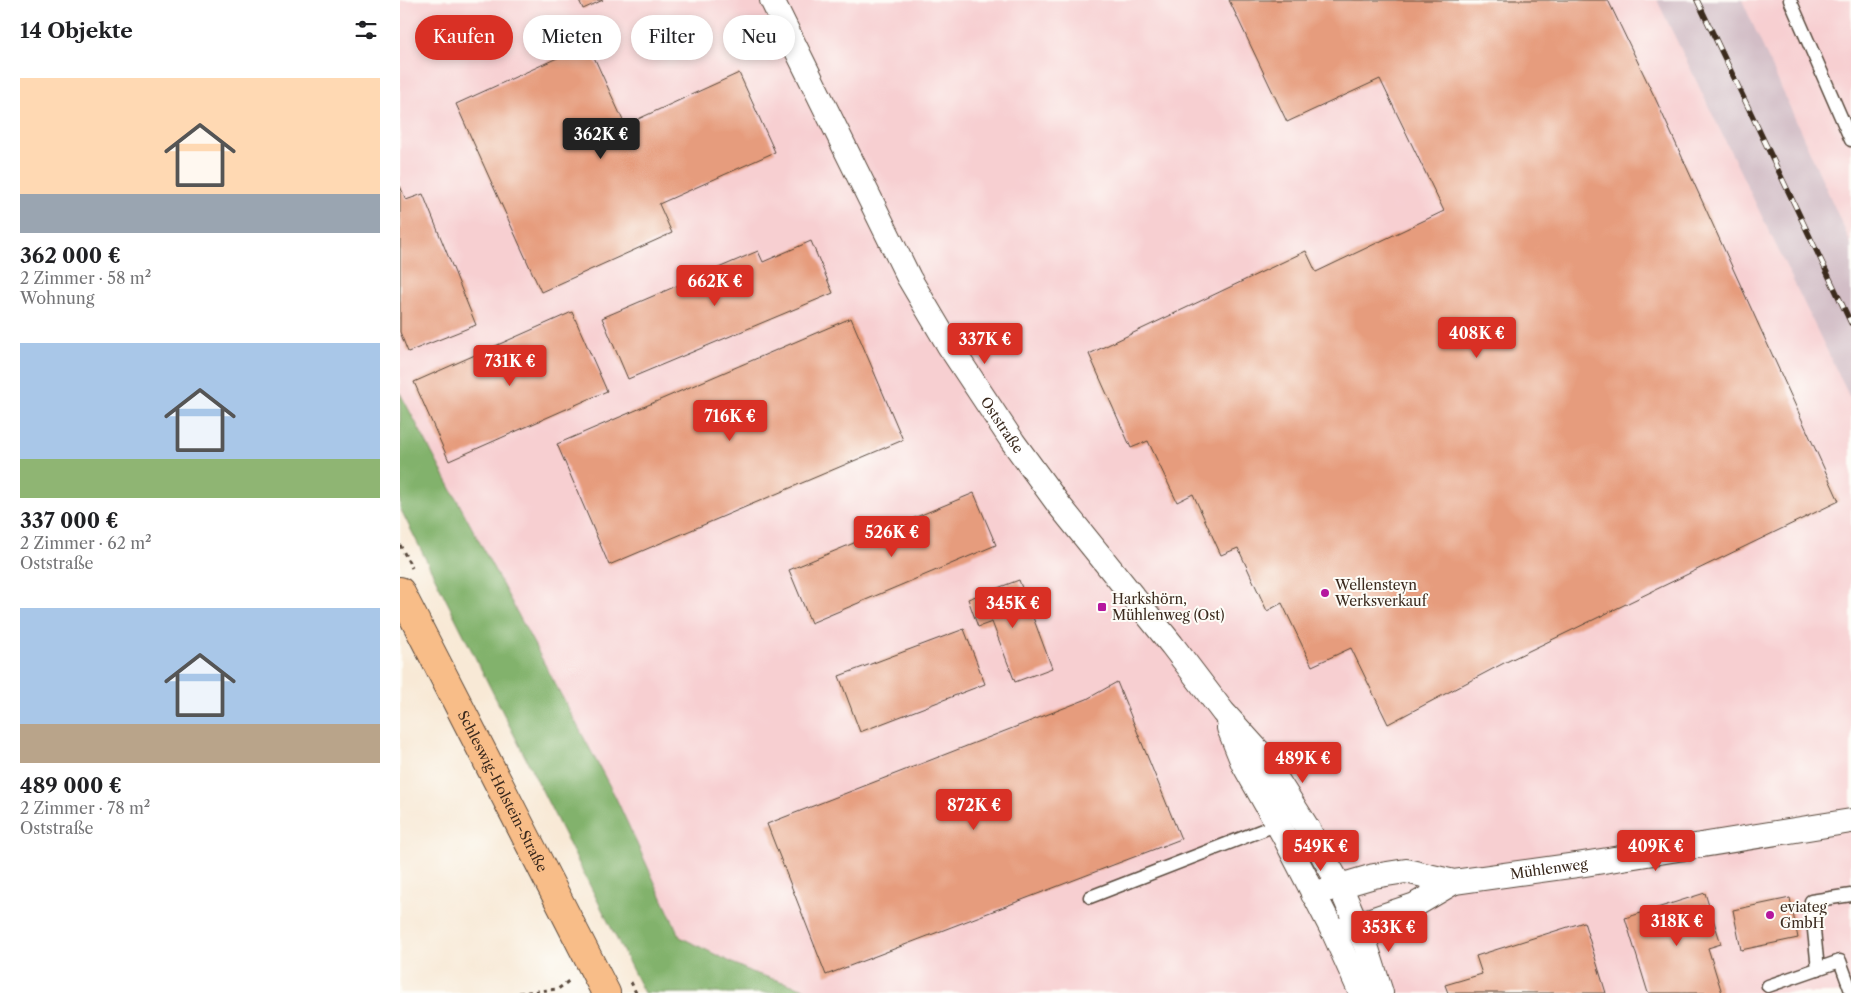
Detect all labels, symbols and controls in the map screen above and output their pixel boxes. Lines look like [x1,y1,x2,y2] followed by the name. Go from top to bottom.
[415,15,513,60] chip: Kaufen
[523,15,621,60] chip: Mieten
[631,15,713,60] chip: Filter
[723,15,795,60] chip: Neu
[352,16,380,44] icon: filters
[20,18,133,43] text: 14 Objekte
[155,110,245,200] icon: home
[560,118,642,160] pin: 362K €
[574,124,628,144] text: 362K €
[20,243,121,268] text: 362 000 €
[674,264,756,307] pin: 662K €
[20,268,151,288] text: 2 Zimmer · 58 m²
[687,271,743,291] text: 662K €
[20,288,94,308] text: Wohnung
[1436,316,1518,359] pin: 408K €
[944,322,1026,365] pin: 337K €
[1449,323,1505,343] text: 408K €
[958,329,1012,349] text: 337K €
[469,344,551,387] pin: 731K €
[484,351,536,371] text: 731K €
[155,375,245,465] icon: home
[977,393,1027,457] street label: Oststraße
[689,400,771,442] pin: 716K €
[704,406,756,426] text: 716K €
[20,508,119,533] text: 337 000 €
[851,516,933,558] pin: 526K €
[865,522,919,542] text: 526K €
[20,533,152,553] text: 2 Zimmer · 62 m²
[20,553,94,573] text: Oststraße
[1334,576,1429,610] place label: Wellensteyn Werksverkauf
[972,586,1054,629] pin: 345K €
[1319,587,1331,599] marker: Wellensteyn Werksverkauf
[1112,590,1224,624] place label: Harkshörn, Mühlenweg (Ost)
[986,593,1040,613] text: 345K €
[1096,601,1108,613] marker: Harkshörn, Mühlenweg (Ost)
[155,640,245,730] icon: home
[454,708,551,875] street label: Schleswig-Holstein-Straße
[1262,742,1344,784] pin: 489K €
[1275,748,1331,768] text: 489K €
[20,773,122,798] text: 489 000 €
[933,788,1015,831] pin: 872K €
[947,795,1001,815] text: 872K €
[20,798,150,818] text: 2 Zimmer · 78 m²
[20,818,94,838] text: Oststraße
[1280,830,1362,872] pin: 549K €
[1615,830,1697,872] pin: 409K €
[1294,836,1348,856] text: 549K €
[1628,836,1684,856] text: 409K €
[1509,855,1589,883] street label: Mühlenweg
[1780,898,1828,932] place label: eviateg GmbH
[1636,904,1718,947] pin: 318K €
[1764,909,1776,921] marker: eviateg GmbH
[1348,910,1430,953] pin: 353K €
[1651,911,1703,931] text: 318K €
[1362,917,1416,937] text: 353K €

